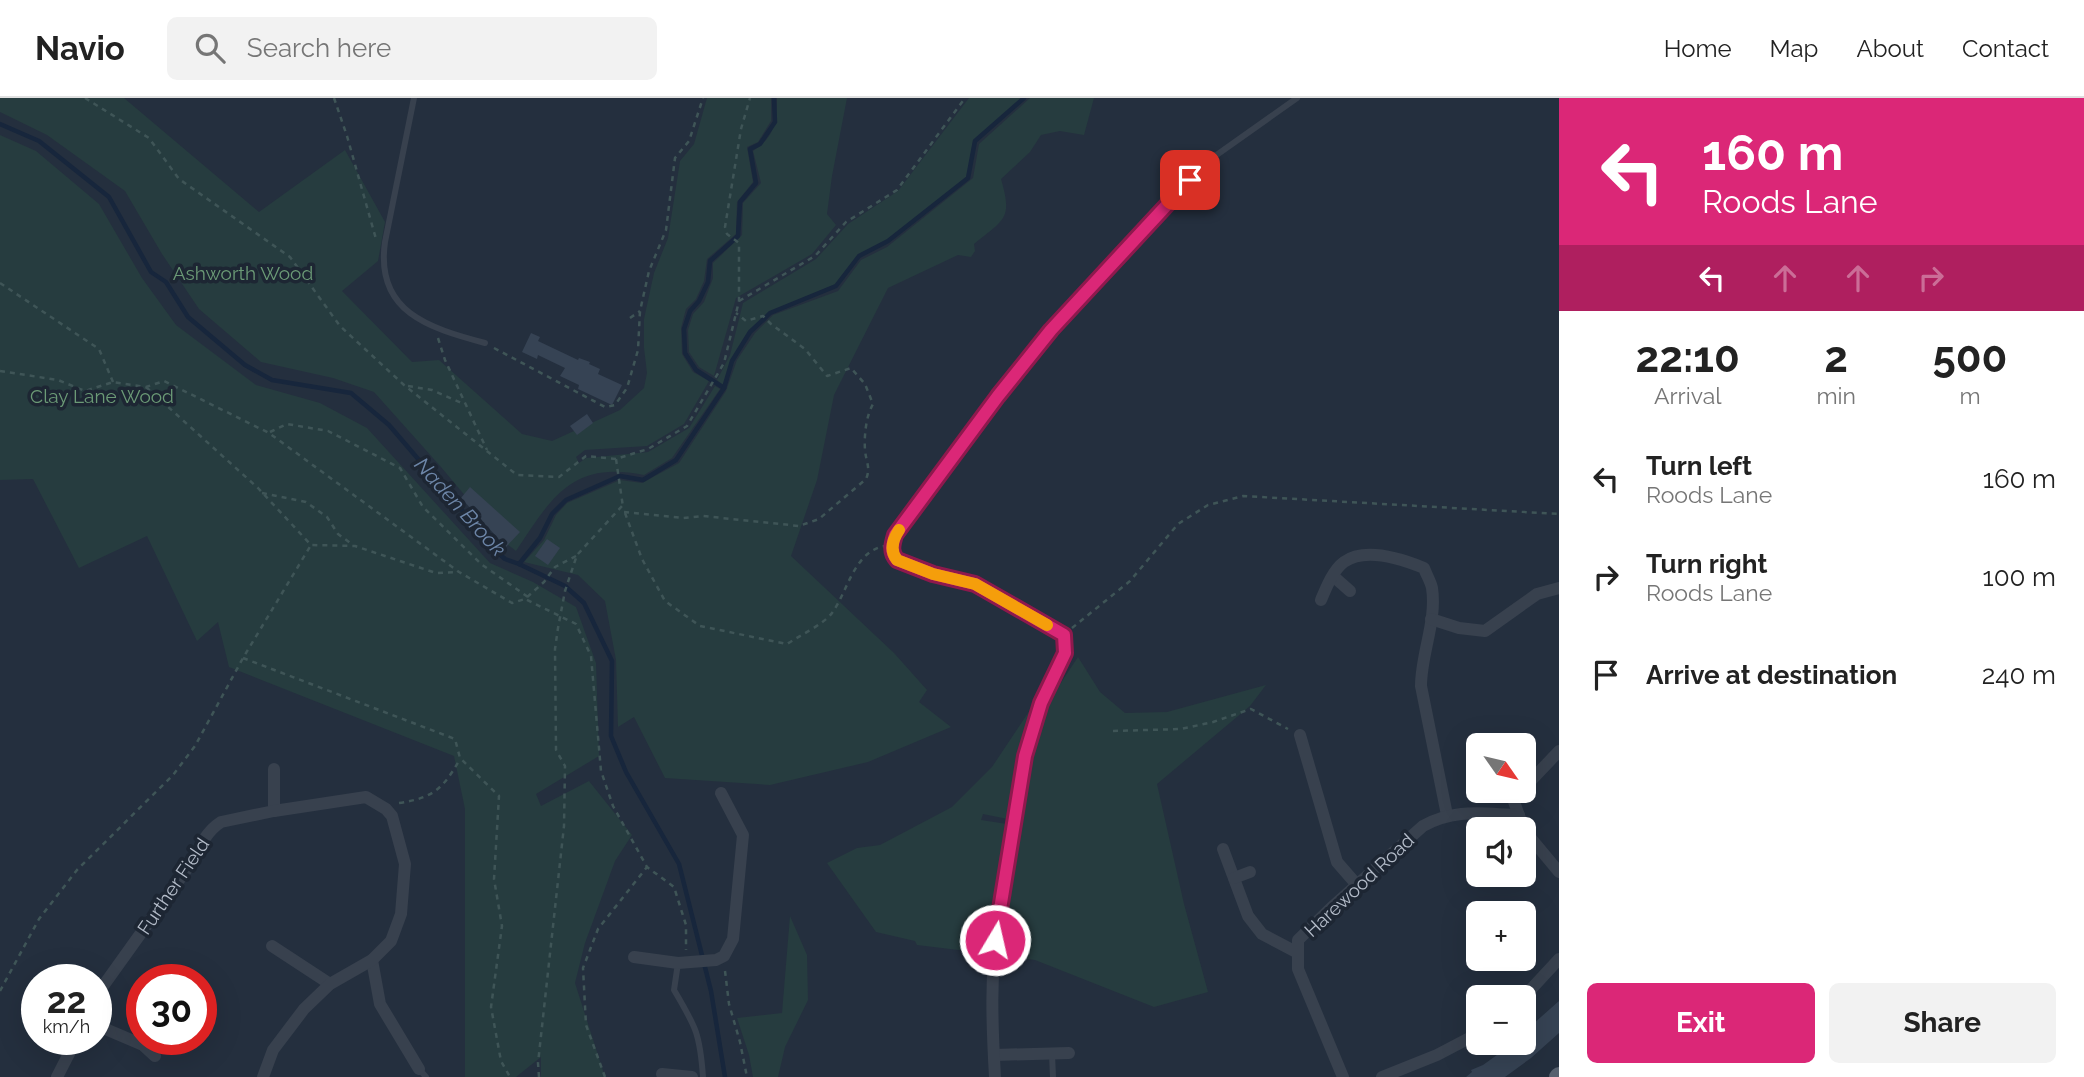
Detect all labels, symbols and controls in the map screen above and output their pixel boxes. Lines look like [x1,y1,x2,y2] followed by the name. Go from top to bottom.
[167,17,657,80] search box
[35,29,125,68] text: Navio
[191,29,229,67] icon: search
[247,33,391,63] text: Search here
[1664,34,1732,63] text: Home
[1770,34,1818,63] text: Map
[1856,34,1924,63] text: About
[1962,34,2049,63] text: Contact
[1702,124,1843,181] text: 160 m
[1587,126,1678,217] icon: left
[1160,150,1220,210] pin
[1171,161,1209,199] icon: arrive
[1702,183,1878,220] text: Roods Lane
[1693,259,1731,297] icon: left
[1766,259,1804,297] icon: ahead
[1839,259,1877,297] icon: ahead
[1912,259,1950,297] icon: right
[173,262,313,284] park label: Ashworth Wood
[1636,333,1740,382] text: 22:10
[1824,333,1848,382] text: 2
[1933,333,2007,382] text: 500
[1654,382,1721,409] text: Arrival
[1816,382,1856,409] text: min
[1959,382,1981,409] text: m
[30,385,174,407] park label: Clay Lane Wood
[1646,451,1752,481] text: Turn left
[409,452,511,561] water label: Naden Brook
[1587,460,1625,498] icon: left
[1983,464,2056,494] text: 160 m
[1646,481,1772,508] text: Roods Lane
[1646,549,1767,579] text: Turn right
[1587,558,1625,596] icon: right
[1983,562,2056,592] text: 100 m
[1646,579,1772,606] text: Roods Lane
[1587,656,1625,694] icon: arrive
[1646,660,1897,690] text: Arrive at destination
[1982,660,2056,690] text: 240 m
[1466,733,1536,803] north arrow
[1466,733,1536,1055] map controls
[1466,817,1536,887] button: sound
[1300,829,1418,941] street label: Harewood Road
[133,834,213,938] street label: Further Field
[1466,901,1536,971] button: +
[958,903,1032,977] position arrow
[126,964,217,1055] speed limit sign: 30
[47,980,86,1021] text: 22
[1587,983,1815,1063] button: Exit
[1829,983,2056,1063] button: Share
[1466,985,1536,1055] button: −
[43,1016,90,1037] text: km/h

